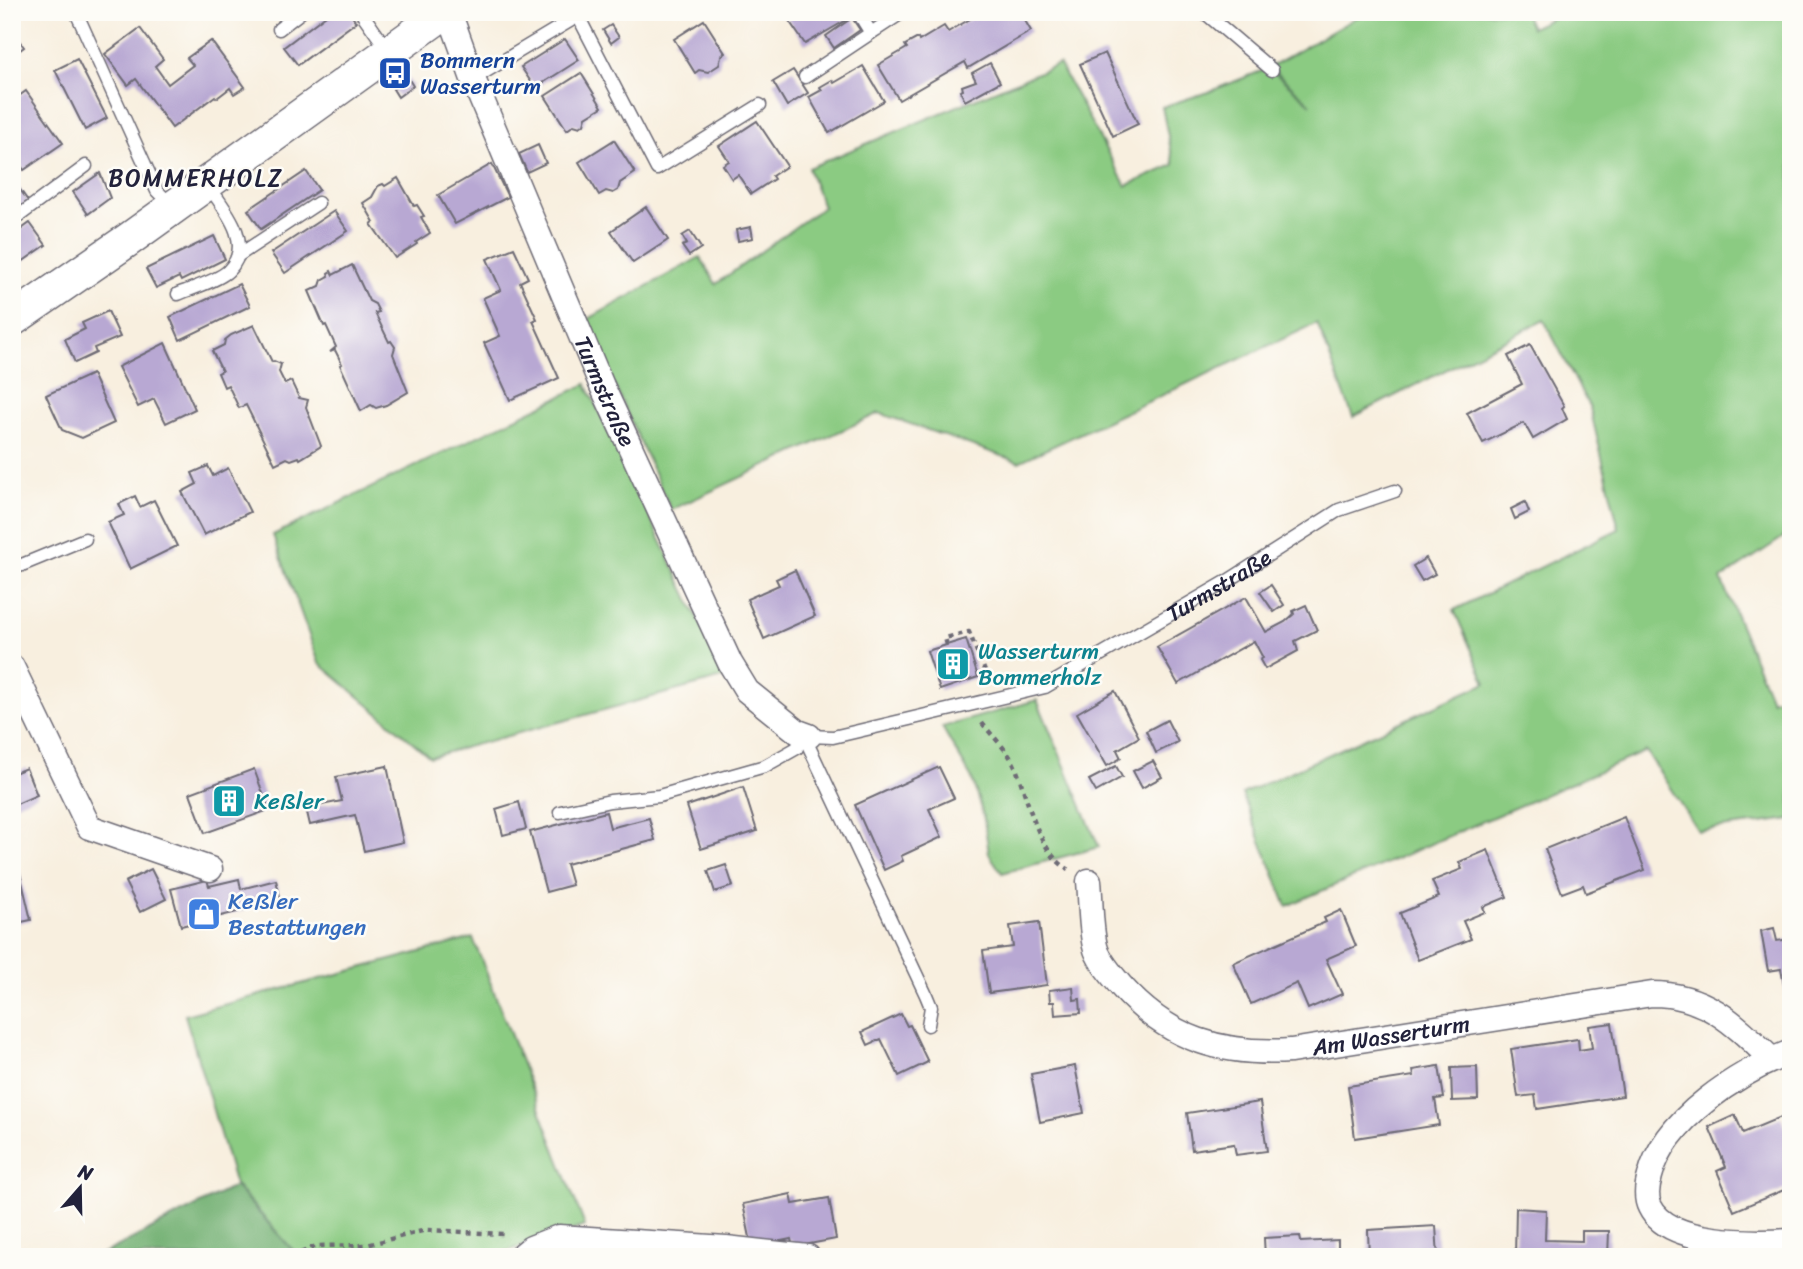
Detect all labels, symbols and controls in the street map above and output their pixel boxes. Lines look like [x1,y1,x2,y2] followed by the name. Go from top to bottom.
[420,40,541,107] place label: Bommern Wasserturm
[376,54,414,92] bus stop icon: Bommern Wasserturm
[108,157,284,199] district label: BOMMERHOLZ
[563,329,648,453] street label: Turmstraße
[1158,537,1280,633] street label: Turmstraße
[978,631,1102,698] place label: Wasserturm Bommerholz
[934,645,972,683] building icon: Wasserturm Bommerholz
[254,781,325,822] place label: Keßler
[210,782,248,820] building icon: Keßler
[228,881,366,948] place label: Keßler Bestattungen
[185,895,223,933] shop icon: Keßler Bestattungen
[1308,1003,1473,1068] street label: Am Wasserturm
[46,1154,116,1224] north arrow
[73,1154,98,1191] text: N

